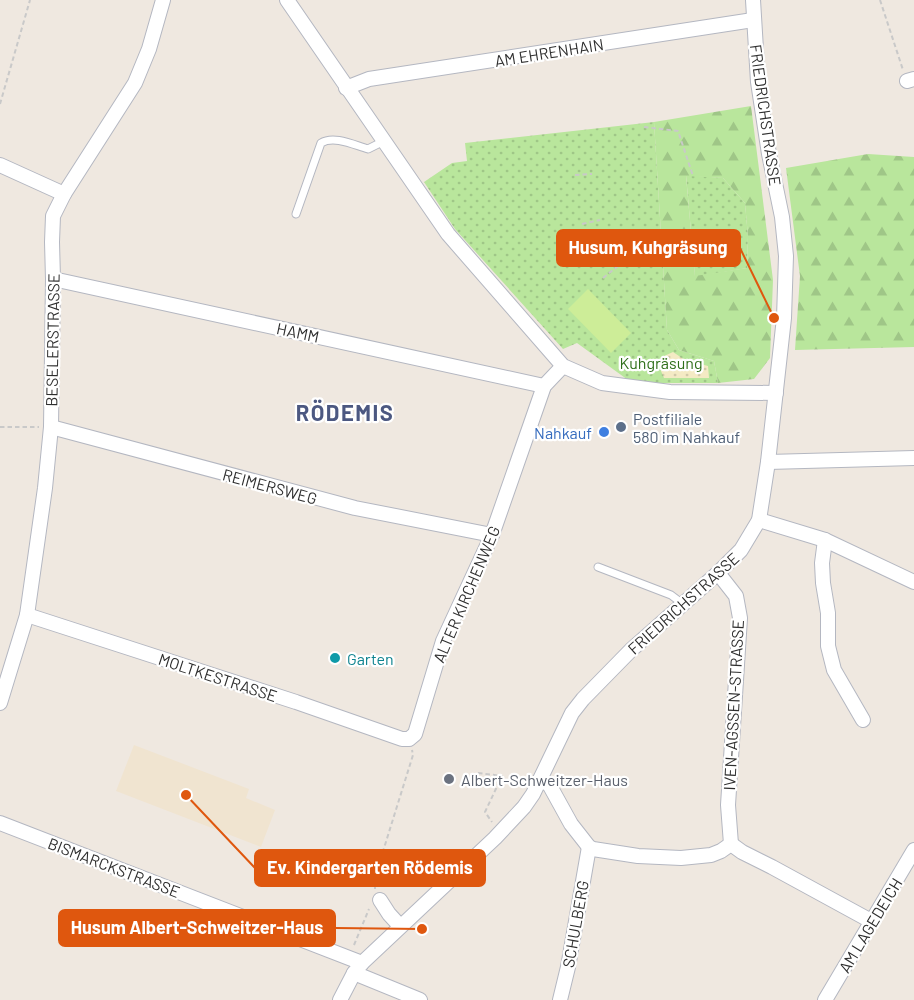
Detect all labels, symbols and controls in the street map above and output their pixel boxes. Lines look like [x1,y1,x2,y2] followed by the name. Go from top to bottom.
[493,34,605,70] street label: AM EHRENHAIN
[747,43,785,187] street label: FRIEDRICHSTRASSE
[557,230,740,266] callout: Husum, Kuhgräsung
[568,236,728,258] text: Husum, Kuhgräsung
[41,273,63,407] street label: BESELERSTRASSE
[275,318,321,346] street label: HAMM
[620,353,702,372] park label: Kuhgräsung
[296,399,394,425] district label: RÖDEMIS
[633,409,741,446] place label: Postfiliale 580 im Nahkauf
[614,420,628,434] marker: Postfiliale 580 im Nahkauf
[534,423,592,442] place label: Nahkauf
[597,425,611,439] marker: Nahkauf
[221,464,319,508] street label: REIMERSWEG
[429,523,503,665] street label: ALTER KIRCHENWEG
[624,548,742,658] street label: FRIEDRICHSTRASSE
[719,619,747,791] street label: IVEN-AGSSEN-STRASSE
[156,649,280,705] street label: MOLTKESTRASSE
[347,649,394,668] place label: Garten
[328,651,342,665] marker: Garten
[461,770,628,789] place label: Albert-Schweitzer-Haus
[442,772,456,786] marker: Albert-Schweitzer-Haus
[45,833,183,901] street label: BISMARCKSTRASSE
[255,850,485,886] callout: Ev. Kindergarten Rödemis
[267,856,473,878] text: Ev. Kindergarten Rödemis
[834,874,906,976] street label: AM LAGEDEICH
[558,879,592,969] street label: SCHULBERG
[59,910,335,946] callout: Husum Albert-Schweitzer-Haus
[71,916,323,938] text: Husum Albert-Schweitzer-Haus

